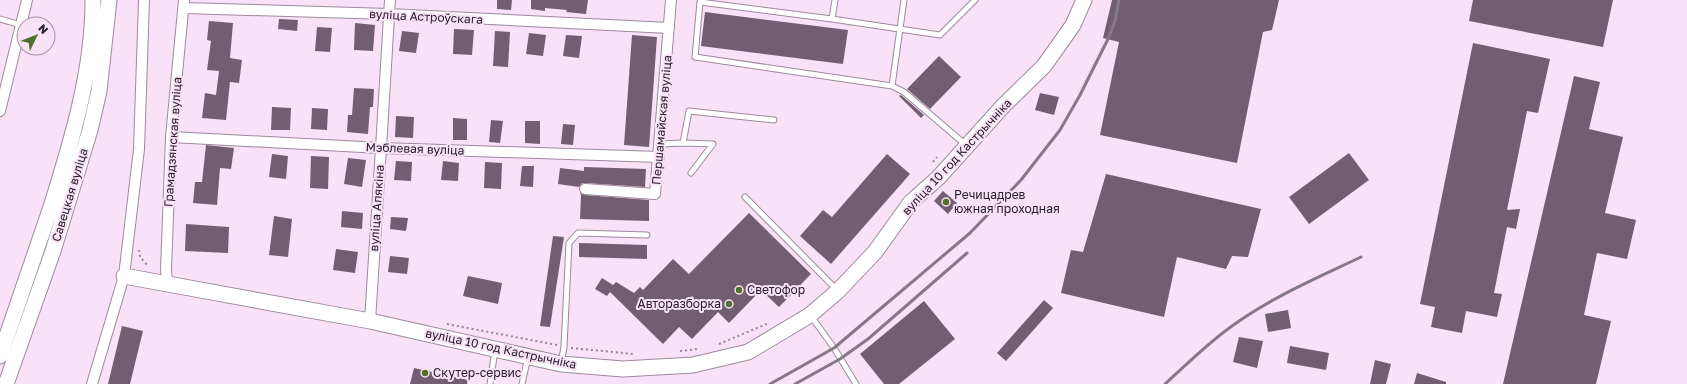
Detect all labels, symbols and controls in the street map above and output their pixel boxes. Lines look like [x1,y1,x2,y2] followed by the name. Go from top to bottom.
[369,6,483,27] street label: вуліца Астроўскага
[16,16,56,56] north arrow
[36,21,51,36] text: N
[648,54,675,185] street label: Першамайская вуліца
[160,76,185,207] street label: Грамадзянская вуліца
[899,95,1015,218] street label: вуліца 10 год Кастрычніка
[365,139,465,158] street label: Мэблевая вуліца
[48,146,91,243] street label: Савецкая вуліца
[366,164,387,252] street label: вуліца Апякіна
[954,187,1060,216] place label: Речицадрев южная проходная
[941,197,951,207] marker: Речицадрев южная проходная
[747,282,805,297] place label: Светофор
[734,285,744,295] marker: Светофор
[638,296,721,311] place label: Авторазборка
[724,299,734,309] marker: Авторазборка
[424,325,578,372] street label: вуліца 10 год Кастрычніка
[433,365,522,380] place label: Скутер-сервис
[420,368,430,378] marker: Скутер-сервис

